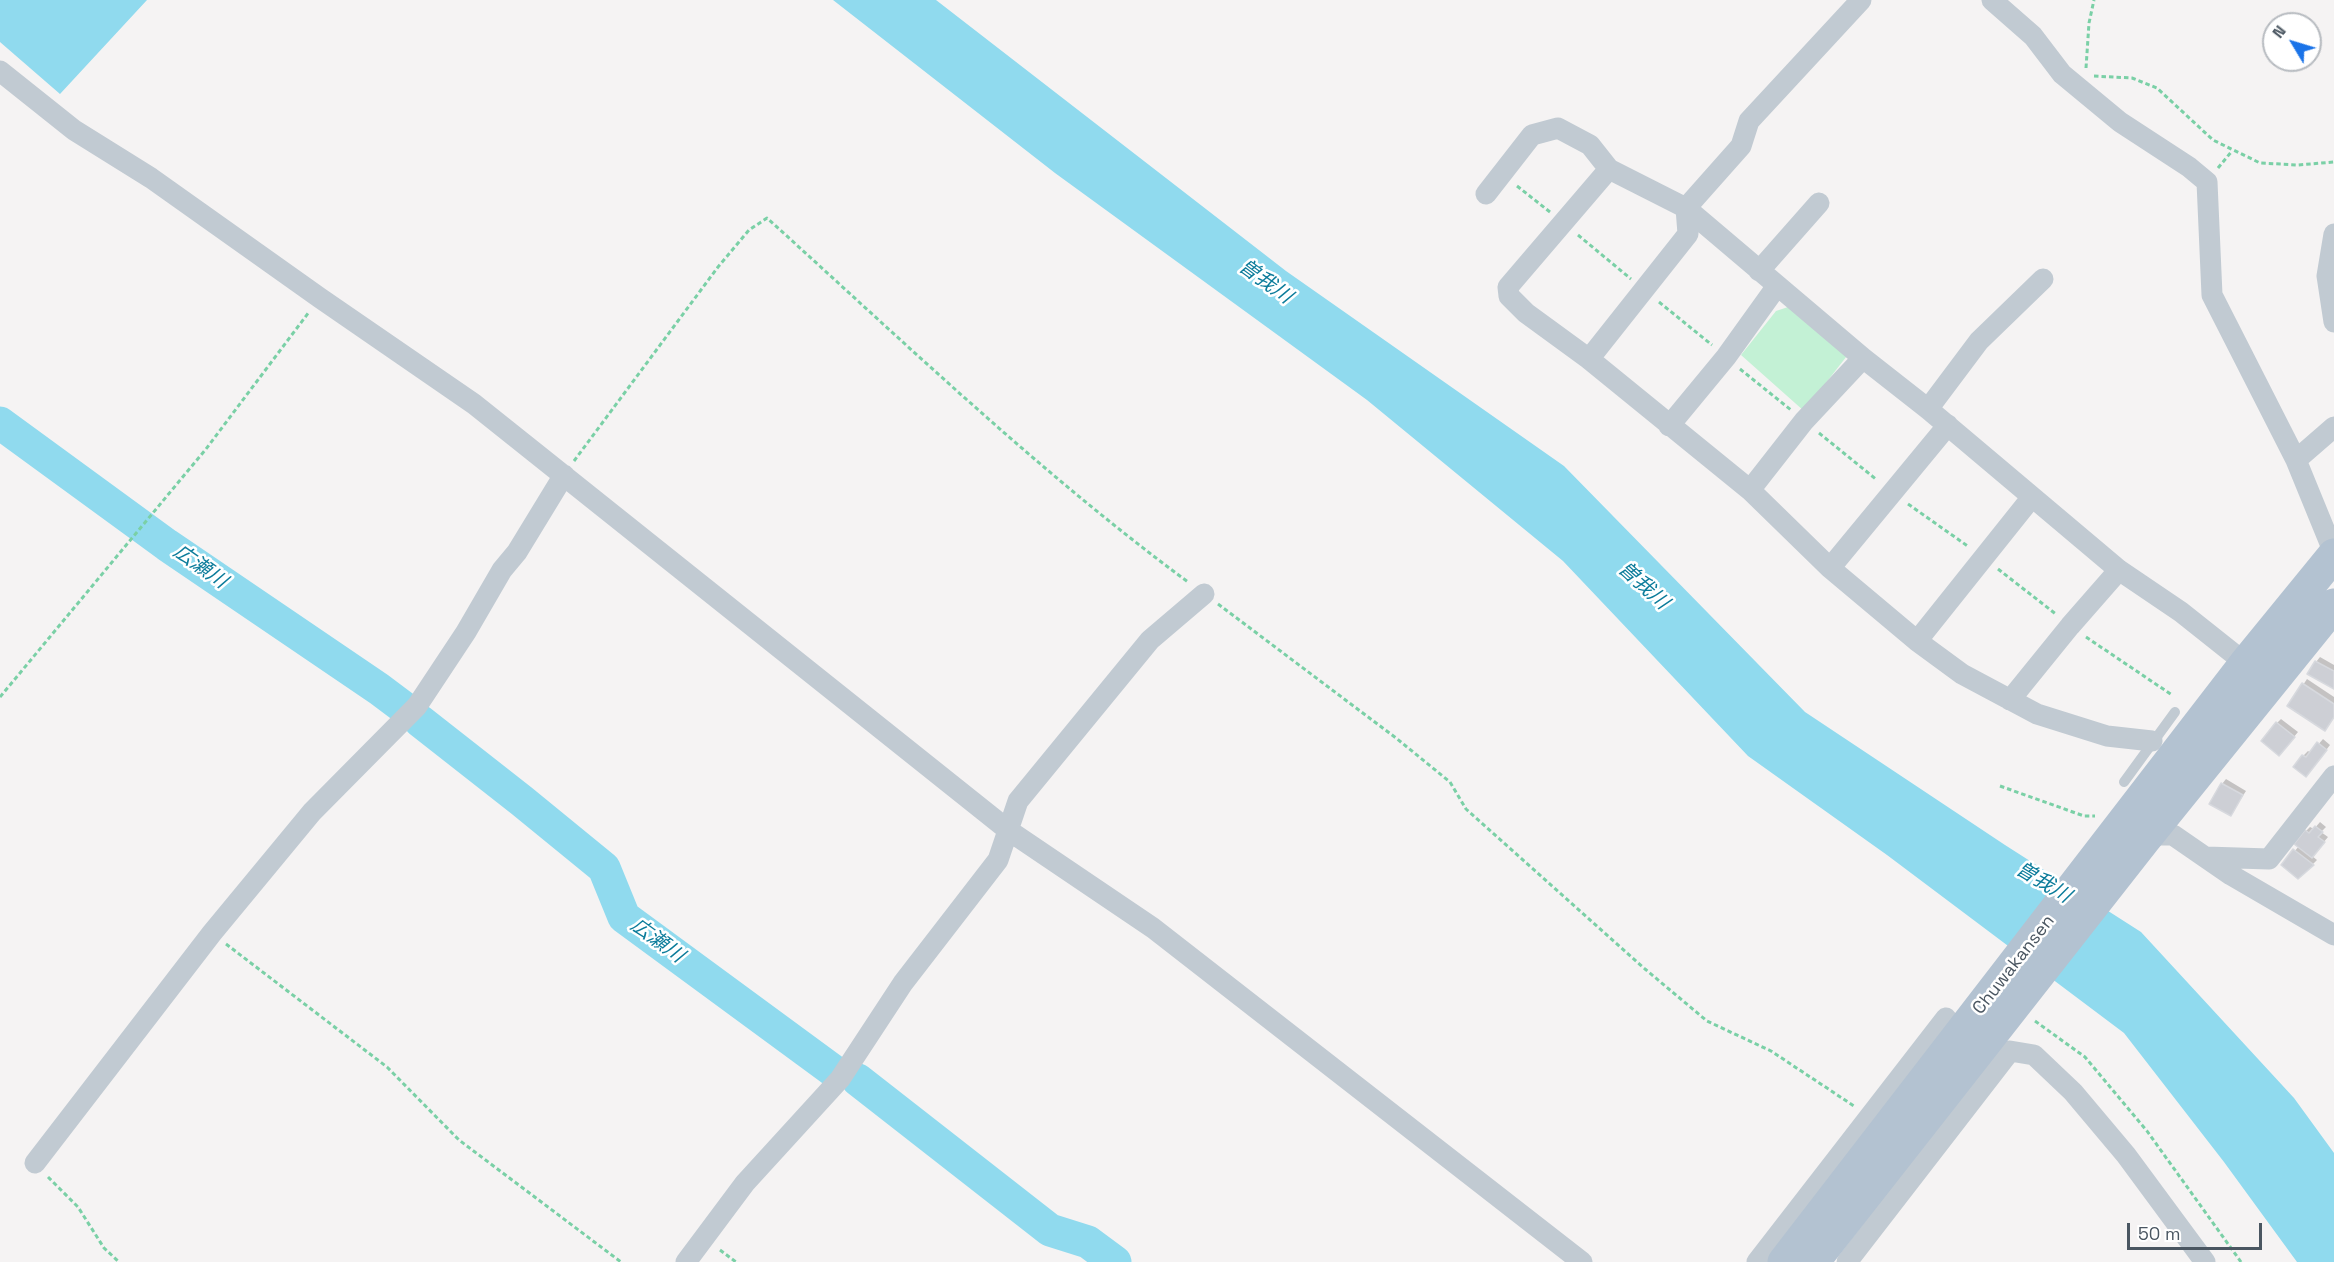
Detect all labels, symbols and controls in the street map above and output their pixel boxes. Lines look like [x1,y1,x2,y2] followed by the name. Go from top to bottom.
[2262,12,2322,72] north arrow
[2267,21,2291,43] text: N
[1234,255,1296,309] water label: 曽我川
[169,540,231,594] water label: 広瀬川
[1613,557,1673,615] water label: 曽我川
[2011,857,2075,909] water label: 曽我川
[1969,911,2059,1019] street label: Chuwakansen
[626,914,688,968] water label: 広瀬川
[2130,1211,2265,1249] scale bar
[2138,1222,2180,1245] text: 50 m

